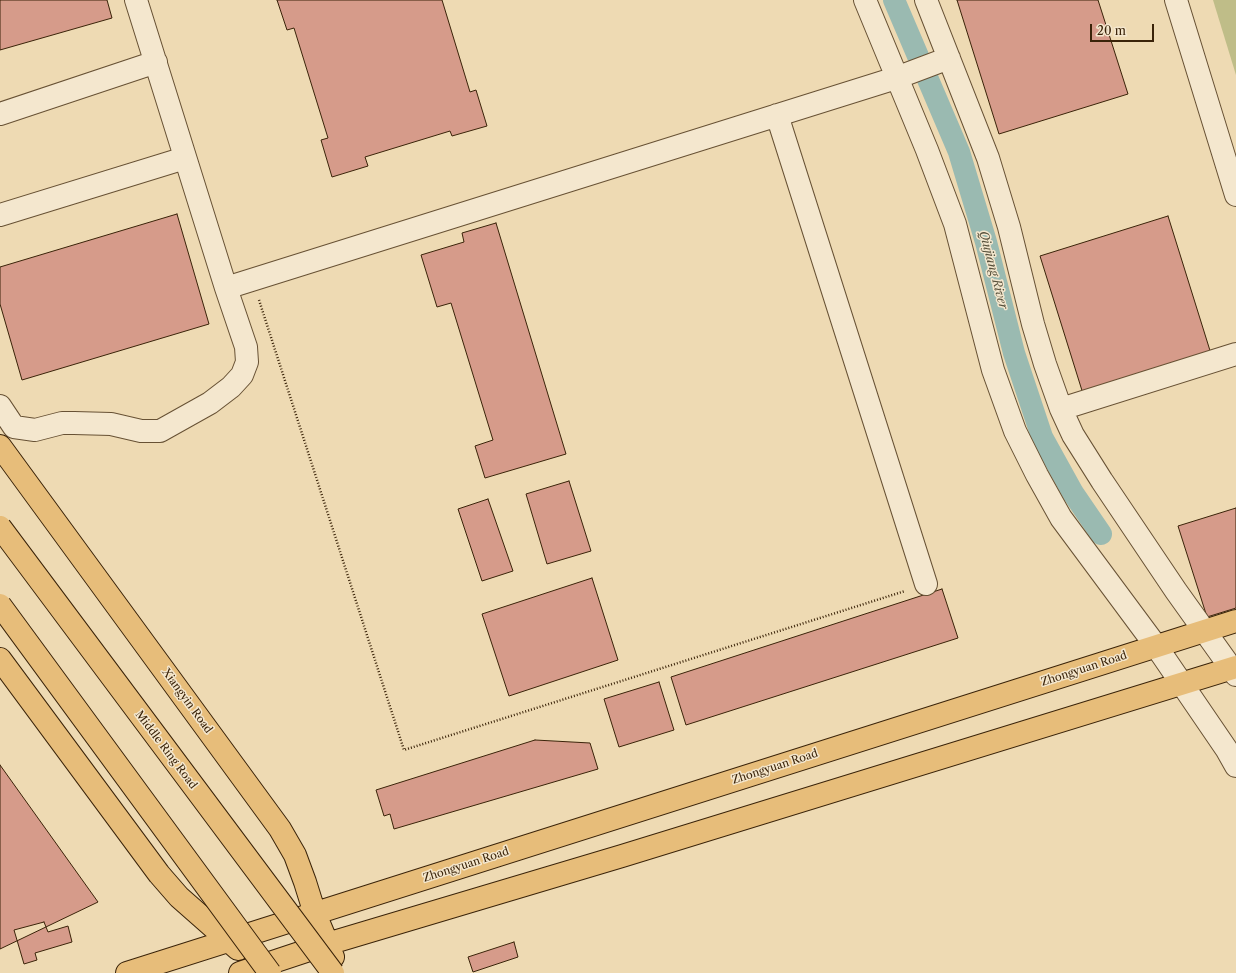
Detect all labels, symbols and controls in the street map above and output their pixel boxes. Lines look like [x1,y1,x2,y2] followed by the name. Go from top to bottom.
[1092,16,1156,42] scale bar
[1097,23,1126,38] text: 20 m
[976,229,1010,311] water label: Qiujiang River
[1039,649,1129,689] street label: Zhongyuan Road
[159,666,215,736] street label: Xiangyin Road
[132,708,200,792] street label: Middle Ring Road
[730,747,820,787] street label: Zhongyuan Road
[421,845,511,885] street label: Zhongyuan Road

